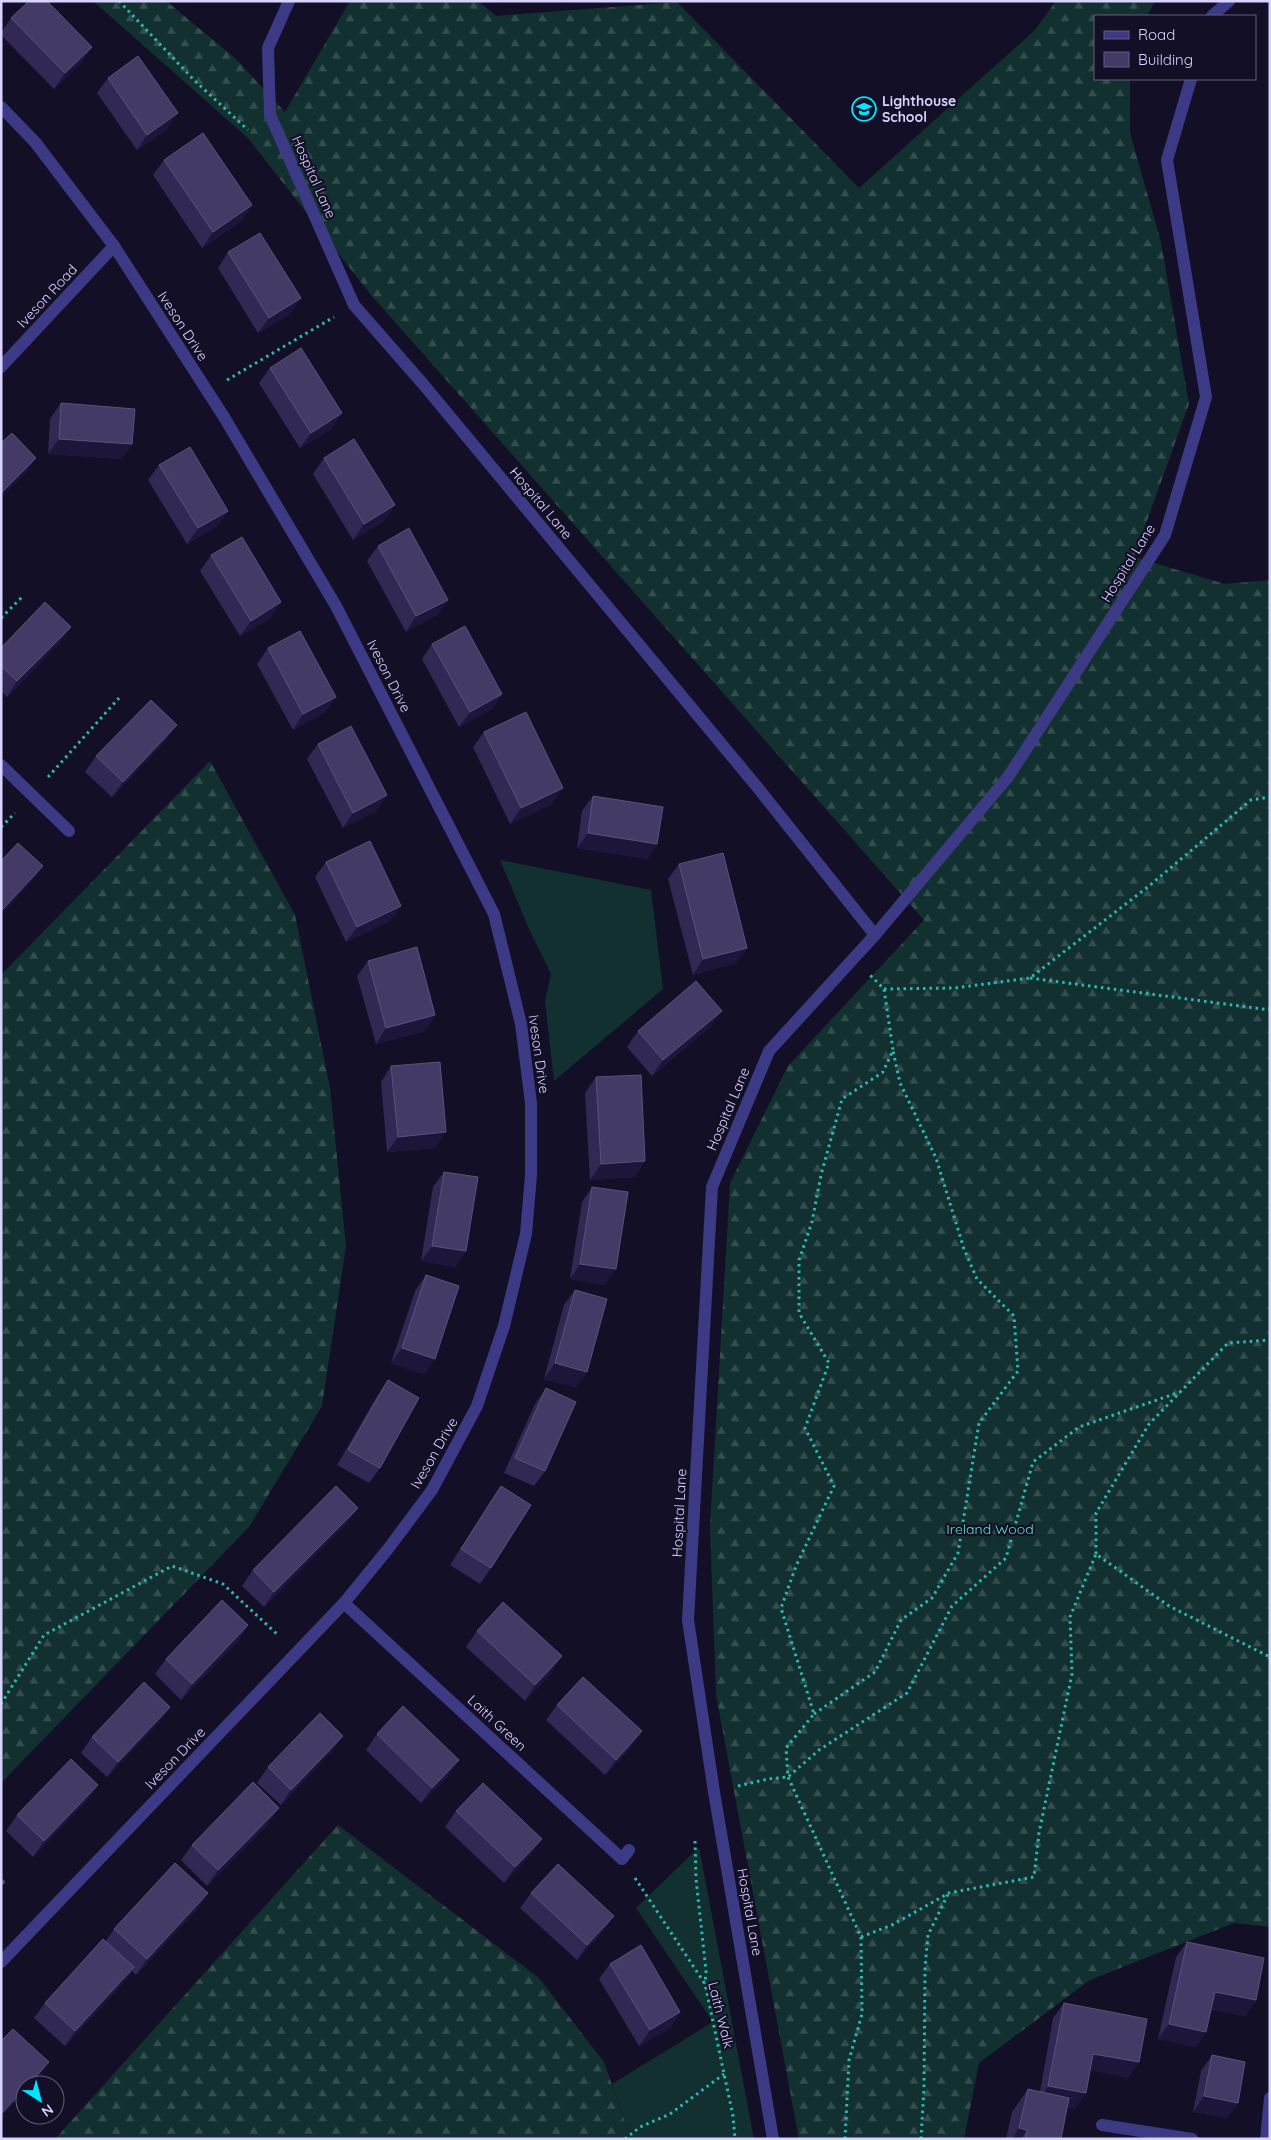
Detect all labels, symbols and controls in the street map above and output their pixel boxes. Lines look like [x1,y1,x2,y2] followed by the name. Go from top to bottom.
[1094,15,1256,80] legend
[1138,25,1175,44] text: Road
[1138,50,1193,69] text: Building
[882,92,956,126] place label: Lighthouse School
[851,96,877,122] school or university icon: Lighthouse School
[288,133,340,221] street label: Hospital Lane
[13,260,81,332] street label: Iveson Road
[154,288,212,364] street label: Iveson Drive
[506,463,576,543] street label: Hospital Lane
[1097,521,1159,605] street label: Hospital Lane
[363,637,415,716] street label: Iveson Drive
[525,1013,553,1095] street label: Iveson Drive
[702,1065,754,1153] street label: Hospital Lane
[406,1414,462,1492] street label: Iveson Drive
[668,1468,690,1558] street label: Hospital Lane
[946,1520,1034,1538] park label: Ireland Wood
[464,1691,530,1755] street label: Laith Green
[141,1723,209,1793] street label: Iveson Drive
[733,1867,767,1957] street label: Hospital Lane
[704,1980,738,2050] street label: Laith Walk
[15,2075,65,2125] north arrow
[38,2100,57,2121] text: N

